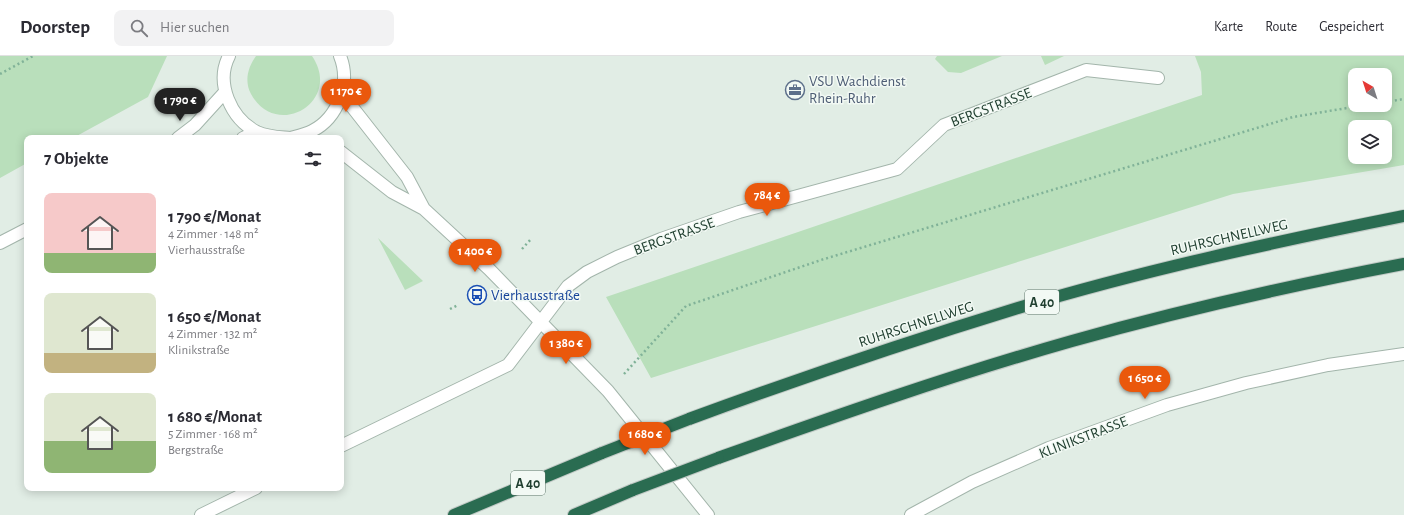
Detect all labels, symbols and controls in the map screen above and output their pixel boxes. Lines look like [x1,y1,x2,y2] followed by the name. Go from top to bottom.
[114,10,394,46] search box
[128,17,150,39] icon: search
[20,18,90,37] text: Doorstep
[160,20,230,35] text: Hier suchen
[1214,20,1243,34] text: Karte
[1265,20,1297,34] text: Route
[1319,20,1384,34] text: Gespeichert
[1348,68,1392,112] north arrow
[1348,68,1392,164] map controls
[809,74,906,106] place label: VSU Wachdienst Rhein-Ruhr
[309,79,383,113] pin: 1 170 €
[784,79,806,101] office icon: VSU Wachdienst Rhein-Ruhr
[330,85,362,98] text: 1 170 €
[949,85,1034,130] street label: BERGSTRASSE
[143,88,217,122] pin: 1 790 €
[163,94,197,107] text: 1 790 €
[1348,120,1392,164] button: layers
[302,148,324,170] icon: filters
[44,150,109,167] text: 7 Objekte
[739,183,795,217] pin: 784 €
[754,189,780,202] text: 784 €
[168,208,261,225] text: 1 790 €/Monat
[76,209,124,257] icon: home
[632,215,717,258] street label: BERGSTRASSE
[1169,217,1289,258] street label: RUHRSCHNELLWEG
[168,228,259,241] text: 4 Zimmer · 148 m²
[438,239,512,273] pin: 1 400 €
[168,244,245,257] text: Vierhausstraße
[458,245,492,258] text: 1 400 €
[466,284,488,306] bus stop icon: Vierhausstraße
[491,288,580,303] place label: Vierhausstraße
[1025,290,1059,314] road number: A 40
[857,299,975,350] street label: RUHRSCHNELLWEG
[168,308,261,325] text: 1 650 €/Monat
[76,309,124,357] icon: home
[168,328,257,341] text: 4 Zimmer · 132 m²
[529,331,603,365] pin: 1 380 €
[549,337,583,350] text: 1 380 €
[168,344,229,357] text: Klinikstraße
[1108,366,1182,400] pin: 1 650 €
[1128,372,1162,385] text: 1 650 €
[168,408,262,425] text: 1 680 €/Monat
[76,409,124,457] icon: home
[1037,414,1130,461] street label: KLINIKSTRASSE
[608,422,682,456] pin: 1 680 €
[168,428,258,441] text: 5 Zimmer · 168 m²
[628,428,662,441] text: 1 680 €
[168,444,224,457] text: Bergstraße
[511,471,545,495] road number: A 40

